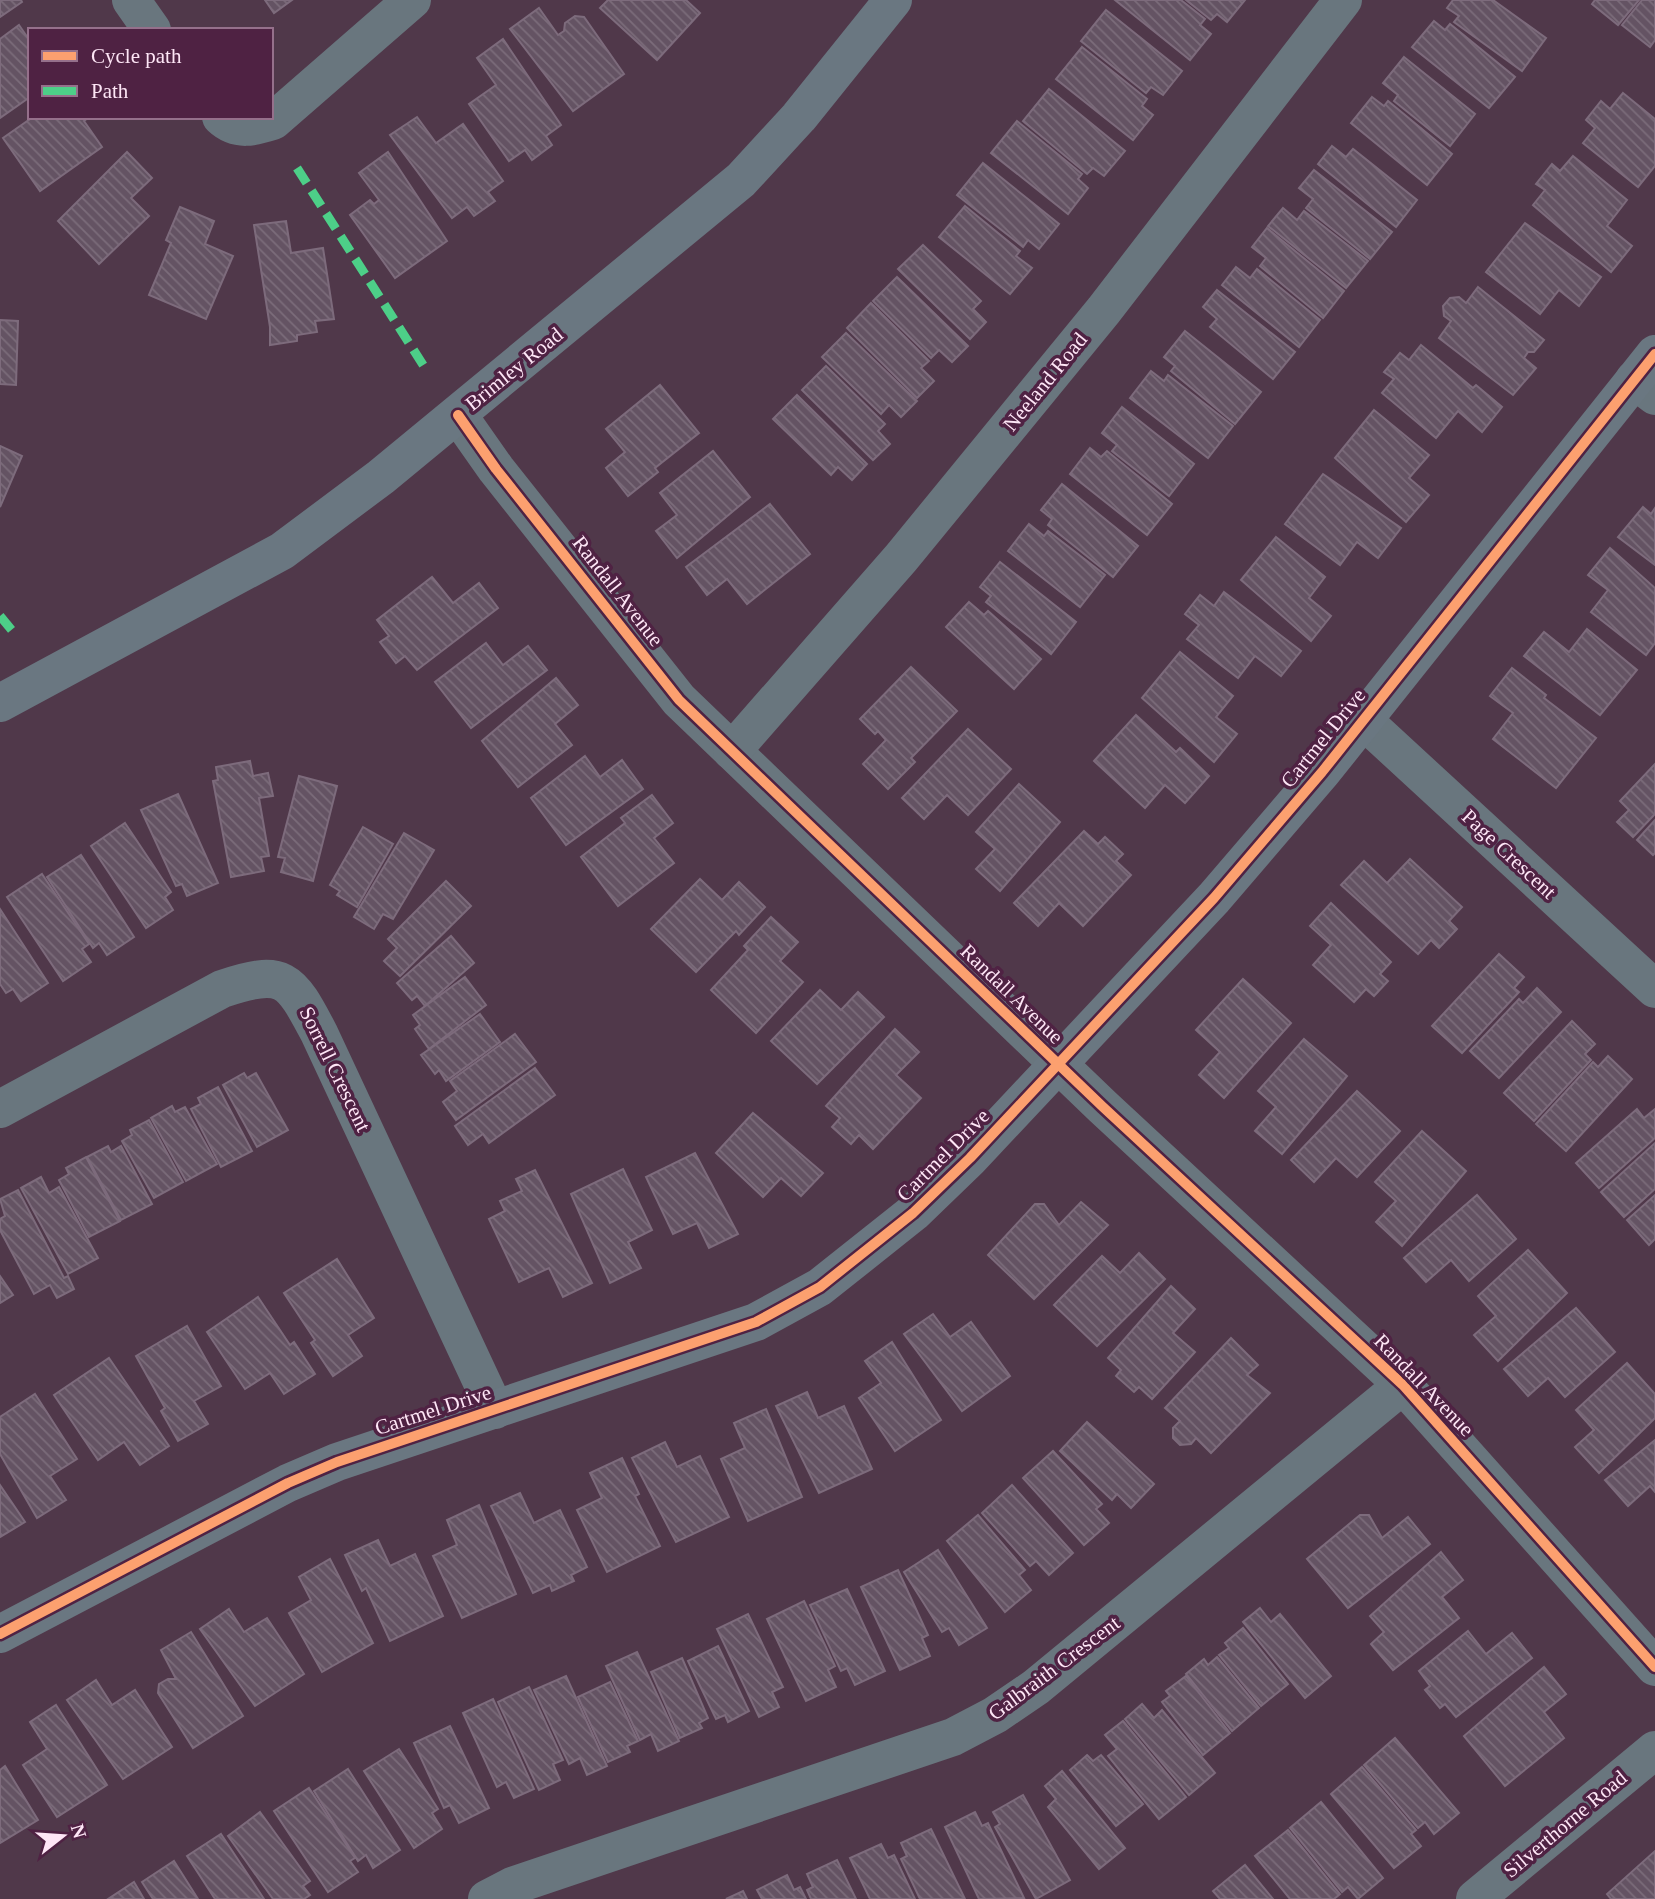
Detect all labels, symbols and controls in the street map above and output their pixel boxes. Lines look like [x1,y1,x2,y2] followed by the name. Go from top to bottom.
[28,28,273,119] legend
[91,44,182,68] text: Cycle path
[91,79,129,103] text: Path
[460,322,568,416] street label: Brimley Road
[998,328,1092,436] street label: Neeland Road
[568,531,668,651] street label: Randall Avenue
[1276,684,1370,792] street label: Cartmel Drive
[1457,804,1561,904] street label: Page Crescent
[956,939,1068,1049] street label: Randall Avenue
[294,1003,376,1135] street label: Sorrell Crescent
[892,1104,994,1206] street label: Cartmel Drive
[1369,1329,1479,1441] street label: Randall Avenue
[372,1380,494,1440] street label: Cartmel Drive
[984,1611,1124,1725] street label: Galbraith Crescent
[1499,1765,1632,1882] street label: Silverthorne Road
[28,1801,98,1871] north arrow
[67,1822,91,1841] text: N

